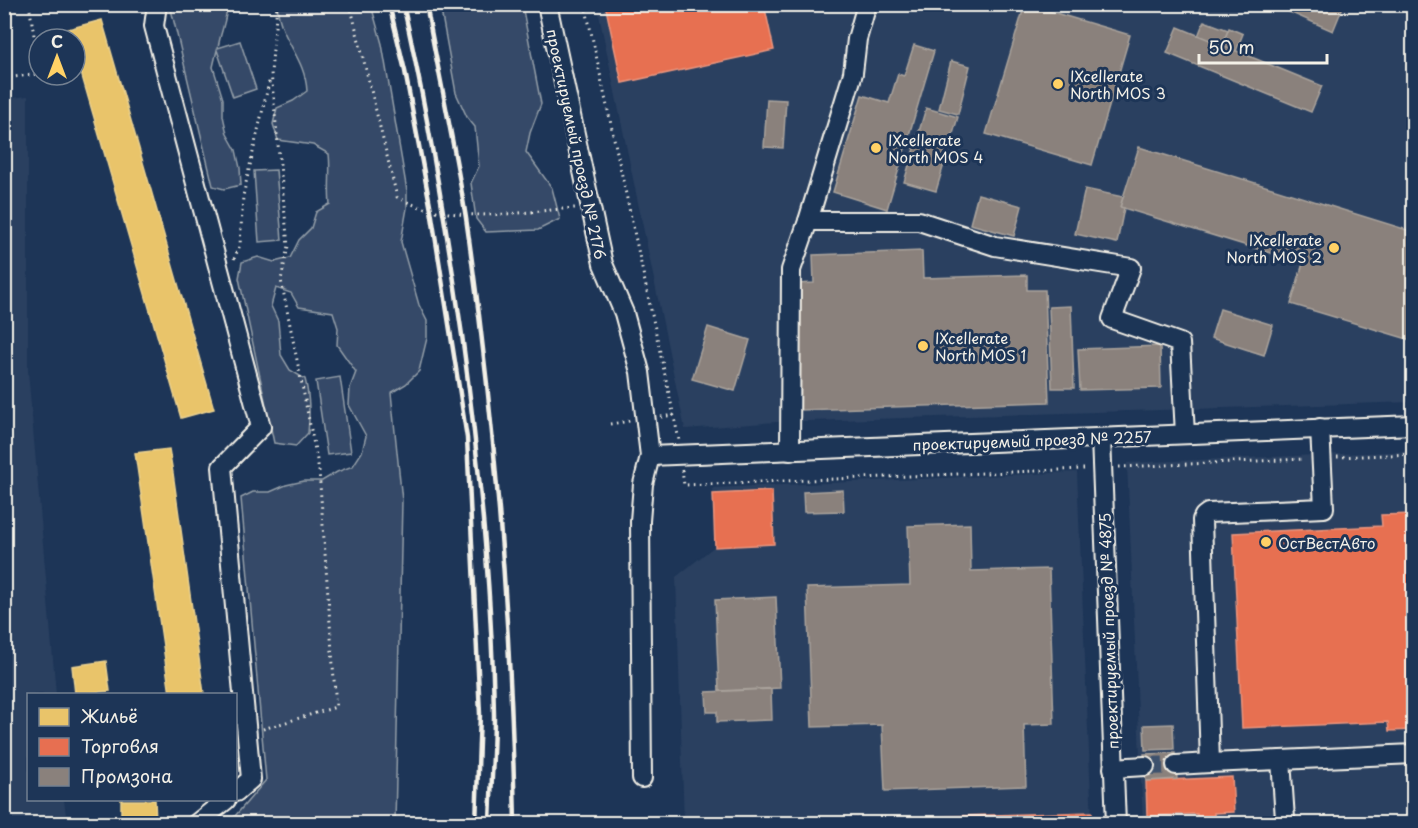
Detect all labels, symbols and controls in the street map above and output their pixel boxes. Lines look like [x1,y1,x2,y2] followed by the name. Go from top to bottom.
[27,27,87,87] north arrow
[541,27,613,261] street label: проектируемый проезд № 2176
[1199,27,1326,65] scale bar
[51,29,63,53] text: С
[1208,33,1255,60] text: 50 m
[1070,64,1166,104] place label: IXcellerate North MOS 3
[1051,77,1065,91] marker: IXcellerate North MOS 3
[888,128,983,168] place label: IXcellerate North MOS 4
[869,141,883,155] marker: IXcellerate North MOS 4
[1226,228,1322,268] place label: IXcellerate North MOS 2
[1327,241,1341,255] marker: IXcellerate North MOS 2
[935,326,1026,366] place label: IXcellerate North MOS 1
[916,339,930,353] marker: IXcellerate North MOS 1
[912,424,1152,456] street label: проектируемый проезд № 2257
[1092,512,1124,750] street label: проектируемый проезд № 4875
[1278,531,1375,554] place label: ОстВестАвто
[1259,535,1273,549] marker: ОстВестАвто
[27,693,237,801] legend
[80,702,138,729] text: Жильё
[81,732,159,759] text: Торговля
[81,762,173,789] text: Промзона

